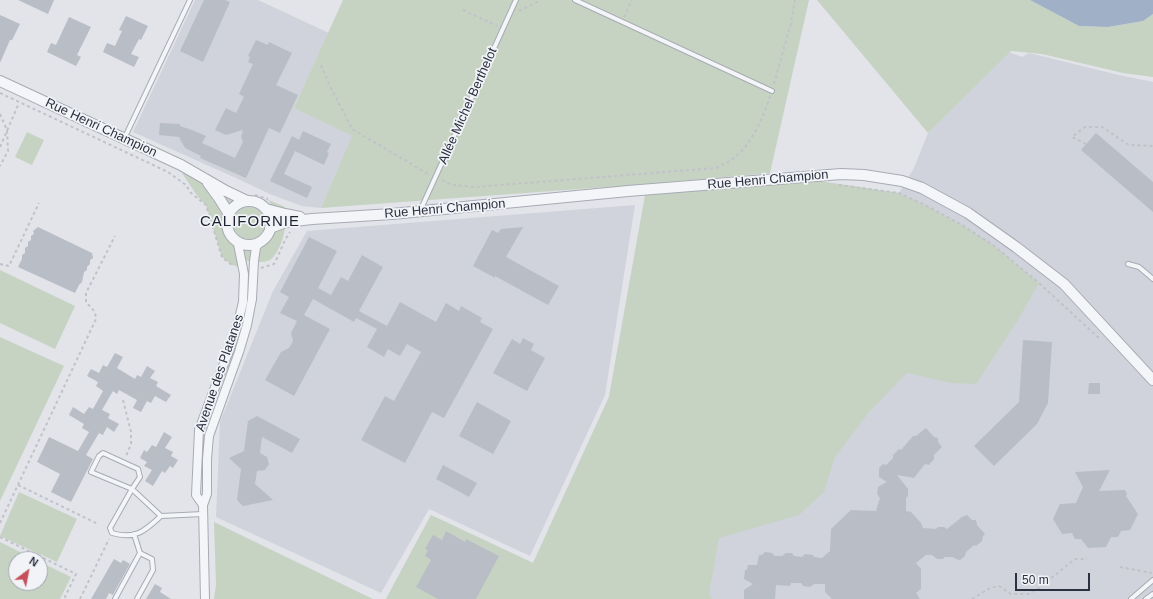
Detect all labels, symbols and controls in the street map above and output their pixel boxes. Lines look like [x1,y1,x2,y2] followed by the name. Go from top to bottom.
[435,45,501,167] street label: Allée Michel Berthelot
[43,95,159,161] street label: Rue Henri Champion
[707,167,829,193] street label: Rue Henri Champion
[384,196,506,222] street label: Rue Henri Champion
[200,213,300,231] district label: CALIFORNIE
[193,312,247,434] street label: Avenue des Platanes
[8,551,48,591] north arrow
[27,554,40,569] text: N
[1017,565,1092,591] scale bar
[1022,573,1049,587] text: 50 m

